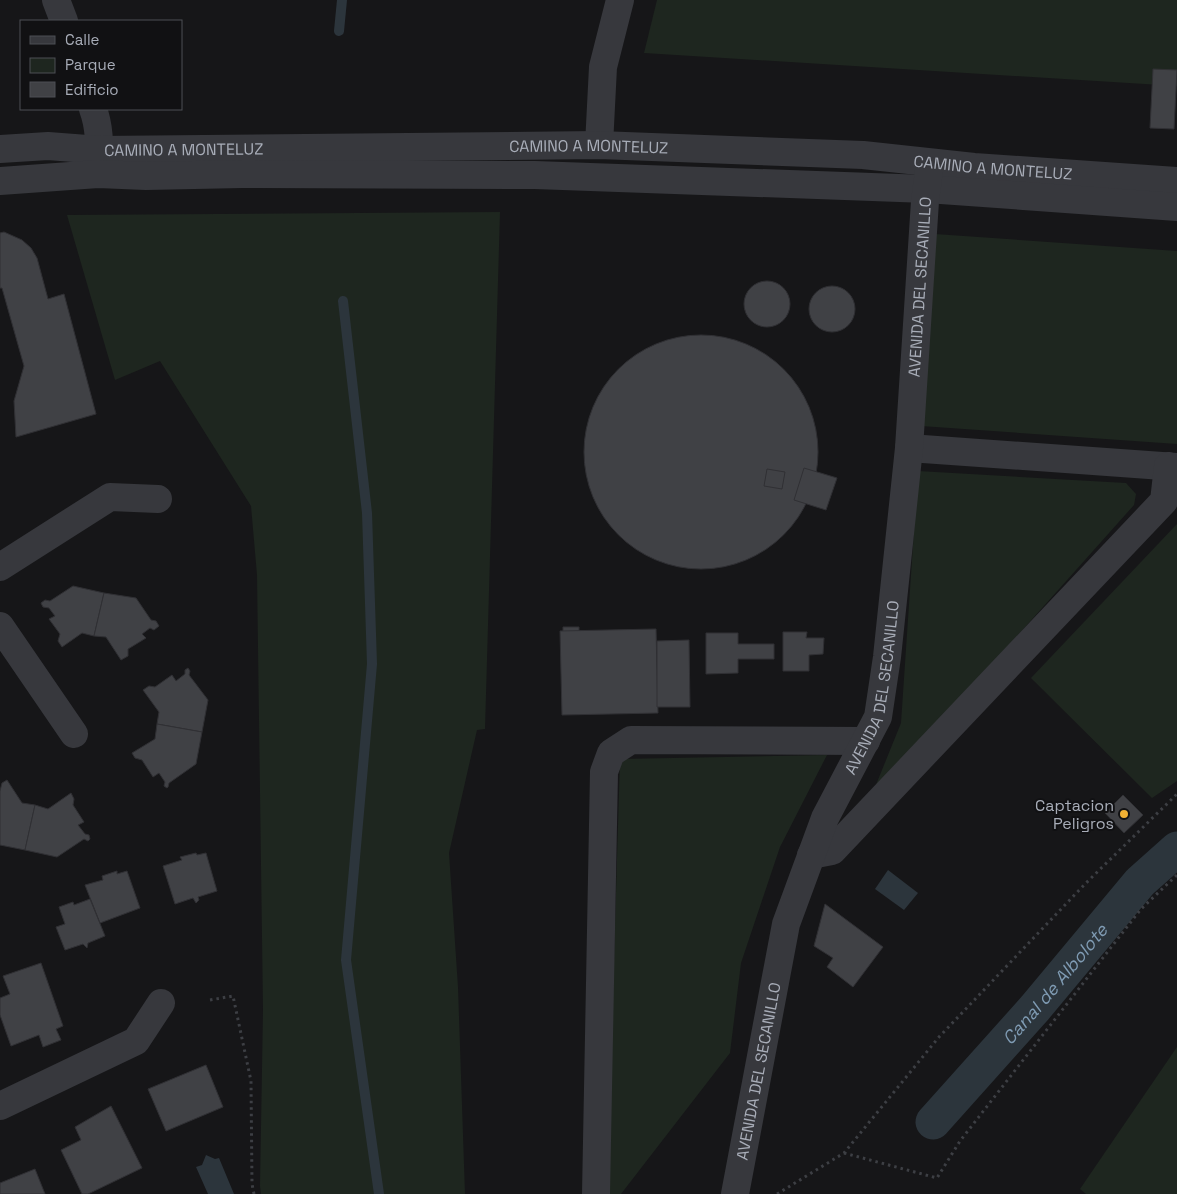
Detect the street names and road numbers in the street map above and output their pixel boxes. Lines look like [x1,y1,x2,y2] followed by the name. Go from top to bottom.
[509,134,669,158] street label: CAMINO A MONTELUZ
[104,138,263,160] street label: CAMINO A MONTELUZ
[912,150,1073,184] street label: CAMINO A MONTELUZ
[903,196,936,378] street label: AVENIDA DEL SECANILLO
[839,599,903,778] street label: AVENIDA DEL SECANILLO
[731,980,785,1162] street label: AVENIDA DEL SECANILLO

